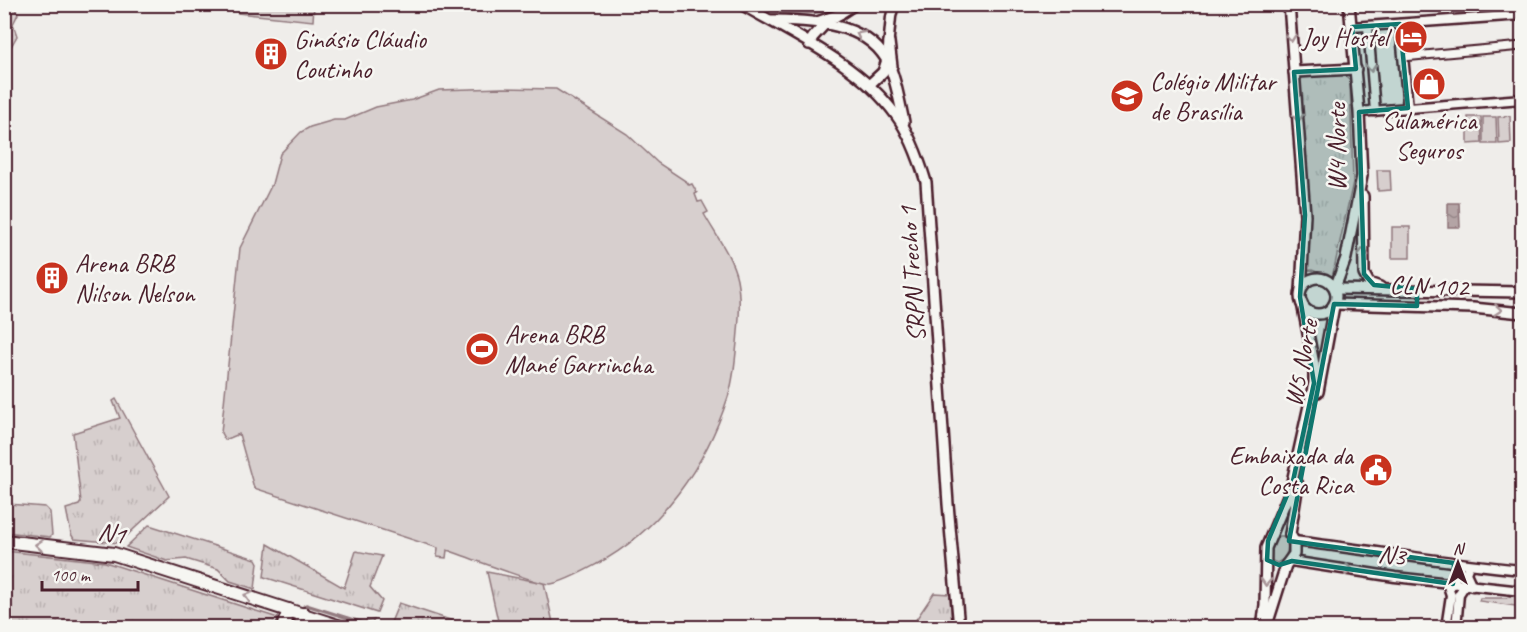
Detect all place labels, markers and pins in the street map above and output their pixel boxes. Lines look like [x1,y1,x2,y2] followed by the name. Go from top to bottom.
[1393,19,1429,55] hotel icon: Joy Hostel
[1300,21,1393,54] place label: Joy Hostel
[294,23,428,86] place label: Ginásio Cláudio Coutinho
[253,36,289,72] building icon: Ginásio Cláudio Coutinho
[1150,65,1278,128] place label: Colégio Militar de Brasília
[1411,66,1447,102] shop icon: Sulamérica Seguros
[1109,78,1145,114] school or university icon: Colégio Militar de Brasília
[1381,104,1478,167] place label: Sulamérica Seguros
[75,247,196,310] place label: Arena BRB Nilson Nelson
[34,260,70,296] building icon: Arena BRB Nilson Nelson
[505,318,655,381] place label: Arena BRB Mané Garrincha
[464,331,500,367] sports icon: Arena BRB Mané Garrincha
[1229,439,1355,502] place label: Embaixada da Costa Rica
[1358,452,1394,488] public building icon: Embaixada da Costa Rica

